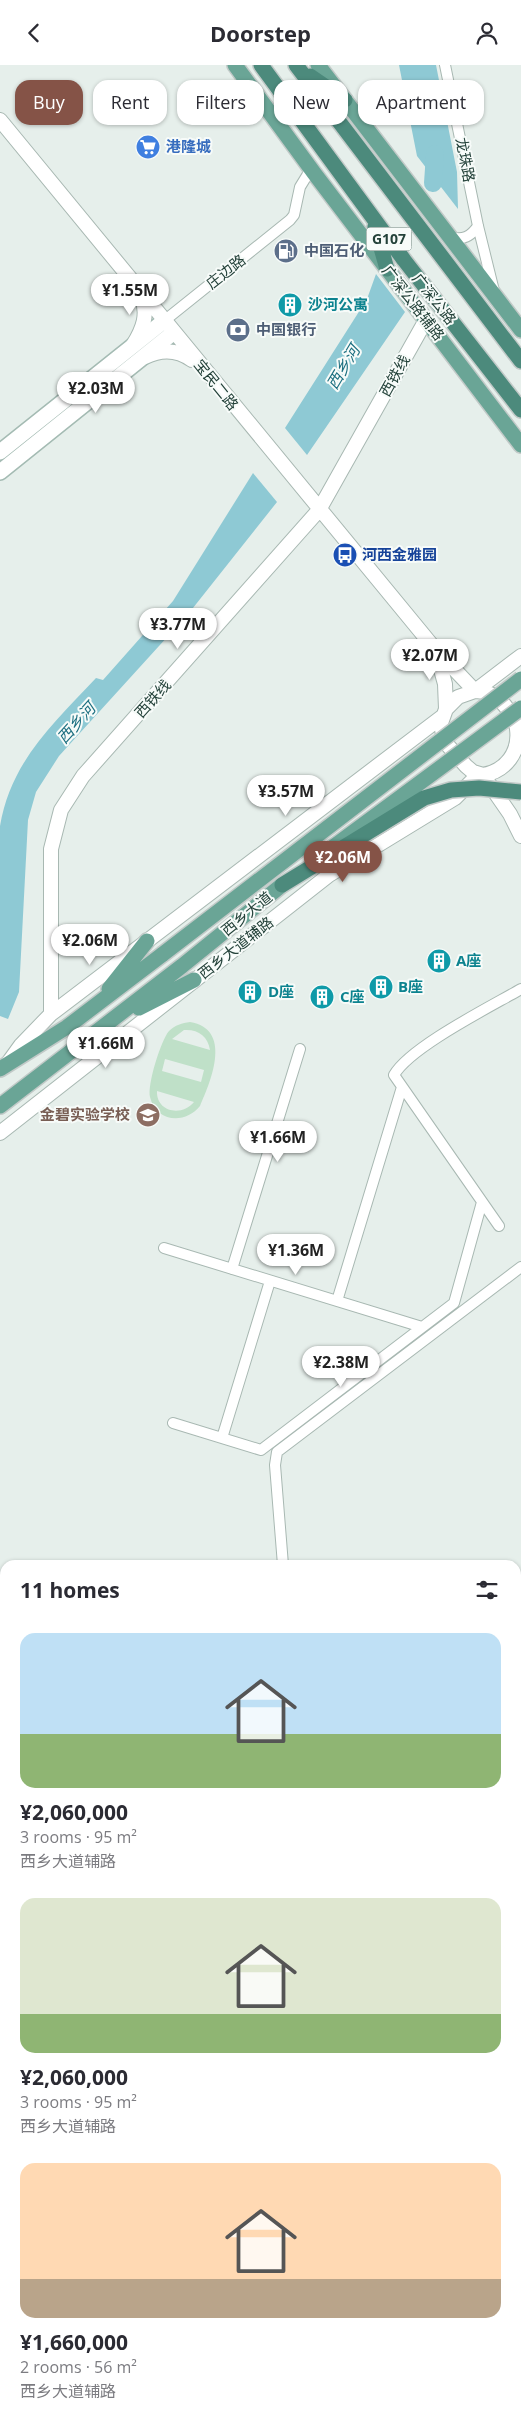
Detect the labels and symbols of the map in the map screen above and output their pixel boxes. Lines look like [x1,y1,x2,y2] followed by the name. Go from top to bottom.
[135,134,161,160] supermarket icon: 港隆城
[166,136,211,156] place label: 港隆城
[452,136,480,184] street label: 龙珠路
[366,227,412,250] road number: G107
[273,238,299,264] fuel station icon: 中国石化
[304,240,364,260] place label: 中国石化
[201,249,249,293] street label: 庄边路
[378,261,449,344] street label: 广深公路辅路
[408,269,461,328] street label: 广深公路
[89,273,171,316] pin: ¥1.55M
[277,292,303,318] building icon: 沙河公寓
[308,294,368,314] place label: 沙河公寓
[225,317,251,343] bank icon: 中国银行
[256,319,316,339] place label: 中国银行
[321,338,366,393] water label: 西乡河
[374,351,414,400] street label: 西铁线
[190,355,243,414] street label: 宝民二路
[55,371,137,414] pin: ¥2.03M
[332,542,358,568] bus stop icon: 河西金雅园
[362,544,437,564] place label: 河西金雅园
[137,607,219,650] pin: ¥3.77M
[389,639,471,681] pin: ¥2.07M
[130,675,175,722] street label: 西铁线
[52,696,102,748] water label: 西乡河
[245,775,327,817] pin: ¥3.57M
[302,841,384,883] pin: ¥2.06M
[217,887,276,940] street label: 西乡大道
[194,912,277,983] street label: 西乡大道辅路
[49,923,131,966] pin: ¥2.06M
[426,948,452,974] building icon: A座
[456,950,481,970] place label: A座
[368,974,394,1000] building icon: B座
[398,976,423,996] place label: B座
[237,979,263,1005] building icon: D座
[268,981,294,1001] place label: D座
[309,984,335,1010] building icon: C座
[340,986,365,1006] place label: C座
[65,1027,147,1069] pin: ¥1.66M
[135,1102,161,1128] school or university icon: 金碧实验学校
[40,1104,130,1124] place label: 金碧实验学校
[237,1121,319,1163] pin: ¥1.66M
[255,1233,337,1276] pin: ¥1.36M
[300,1345,382,1388] pin: ¥2.38M

